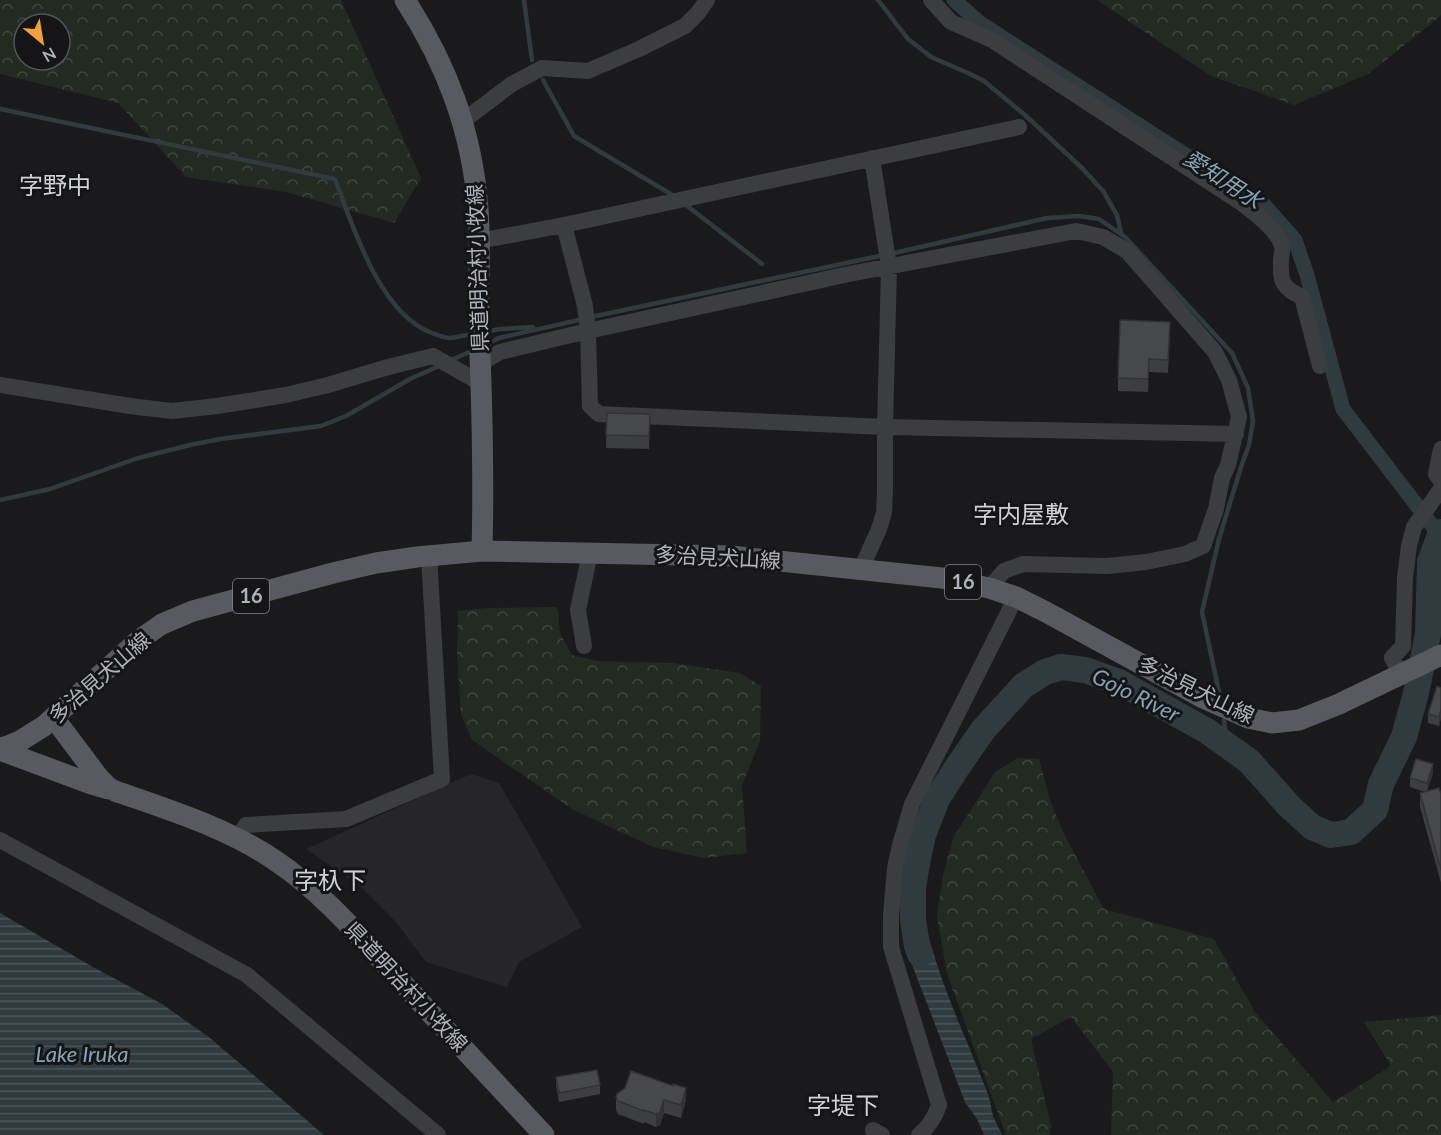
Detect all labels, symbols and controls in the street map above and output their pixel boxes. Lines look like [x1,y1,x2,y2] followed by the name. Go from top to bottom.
[12,12,72,72] north arrow
[40,44,60,67] text: N
[1179,143,1269,215] water label: 愛知用水
[19,170,91,199] district label: 字野中
[461,184,492,352] street label: 県道明治村小牧線
[973,499,1069,528] district label: 字内屋敷
[655,541,782,572] street label: 多治見犬山線
[945,565,981,599] road number: 16
[233,579,269,613] road number: 16
[43,626,155,728] street label: 多治見犬山線
[1135,650,1259,728] street label: 多治見犬山線
[1088,662,1185,727] water label: Gojo River
[294,865,366,894] district label: 字杁下
[341,916,474,1056] street label: 県道明治村小牧線
[36,1040,128,1067] water label: Lake Iruka
[807,1090,879,1119] district label: 字堤下

